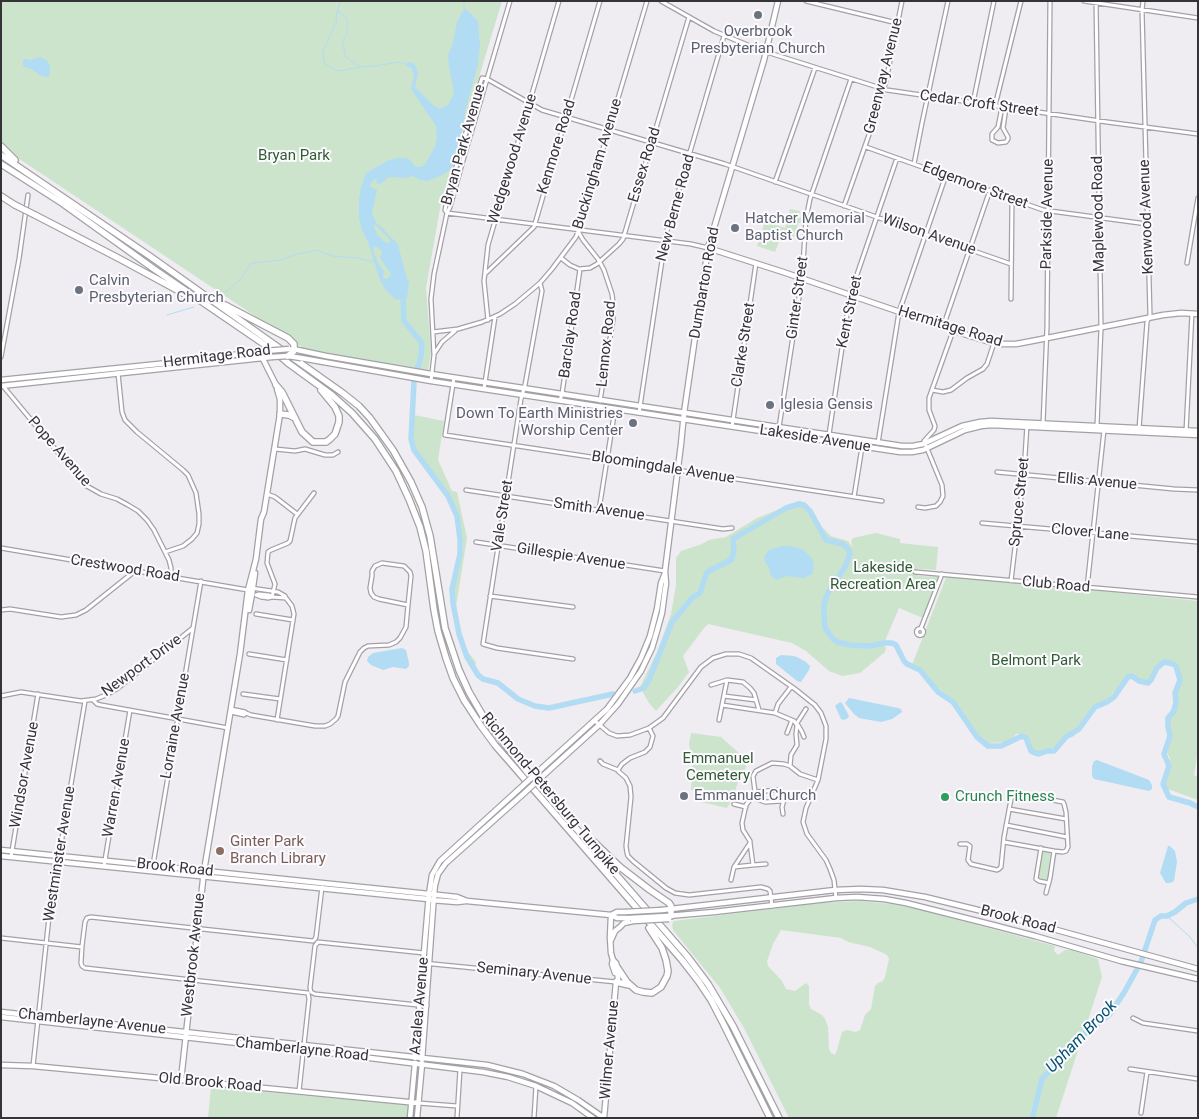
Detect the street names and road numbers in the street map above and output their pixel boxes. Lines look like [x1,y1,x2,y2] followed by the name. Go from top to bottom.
[861,16,907,136] street label: Greenway Avenue
[438,83,490,207] street label: Bryan Park Avenue
[918,87,1040,121] street label: Cedar Croft Street
[485,92,541,226] street label: Wedgewood Avenue
[570,96,626,232] street label: Buckingham Avenue
[534,97,580,197] street label: Kenmore Road
[625,125,665,205] street label: Essex Road
[653,152,699,264] street label: New Berne Road
[1089,156,1109,272] street label: Maplewood Road
[1038,158,1058,270] street label: Parkside Avenue
[920,159,1030,213] street label: Edgemore Street
[1136,159,1158,275] street label: Kenwood Avenue
[880,211,978,259] street label: Wilson Avenue
[686,226,724,340] street label: Dumbarton Road
[783,255,813,341] street label: Ginter Street
[834,274,866,350] street label: Kent Street
[556,291,586,379] street label: Barclay Road
[594,300,620,388] street label: Lennox Road
[728,301,760,389] street label: Clarke Street
[896,303,1004,351] street label: Hermitage Road
[162,341,272,373] street label: Hermitage Road
[24,413,94,491] street label: Pope Avenue
[758,421,872,457] street label: Lakeside Avenue
[590,448,736,488] street label: Bloomingdale Avenue
[1006,456,1034,548] street label: Spruce Street
[1056,470,1138,494] street label: Ellis Avenue
[488,479,518,553] street label: Vale Street
[552,495,646,525] street label: Smith Avenue
[1050,521,1130,545] street label: Clover Lane
[515,540,627,574] street label: Gillespie Avenue
[69,551,181,587] street label: Crestwood Road
[1021,573,1091,597] street label: Club Road
[98,631,186,701] street label: Newport Drive
[158,672,194,780] street label: Lorraine Avenue
[477,709,623,879] street label: Richmond-Petersburg Turnpike
[7,720,43,830] street label: Windsor Avenue
[99,737,135,839] street label: Warren Avenue
[40,785,80,923] street label: Westminster Avenue
[136,855,214,881] street label: Brook Road
[179,892,209,1018] street label: Westbrook Avenue
[978,902,1058,938] street label: Brook Road
[407,956,433,1056] street label: Azalea Avenue
[476,959,592,989] street label: Seminary Avenue
[597,1000,623,1100] street label: Wilmer Avenue
[17,1005,167,1039] street label: Chamberlayne Avenue
[234,1034,370,1066] street label: Chamberlayne Road
[158,1070,262,1096] street label: Old Brook Road

